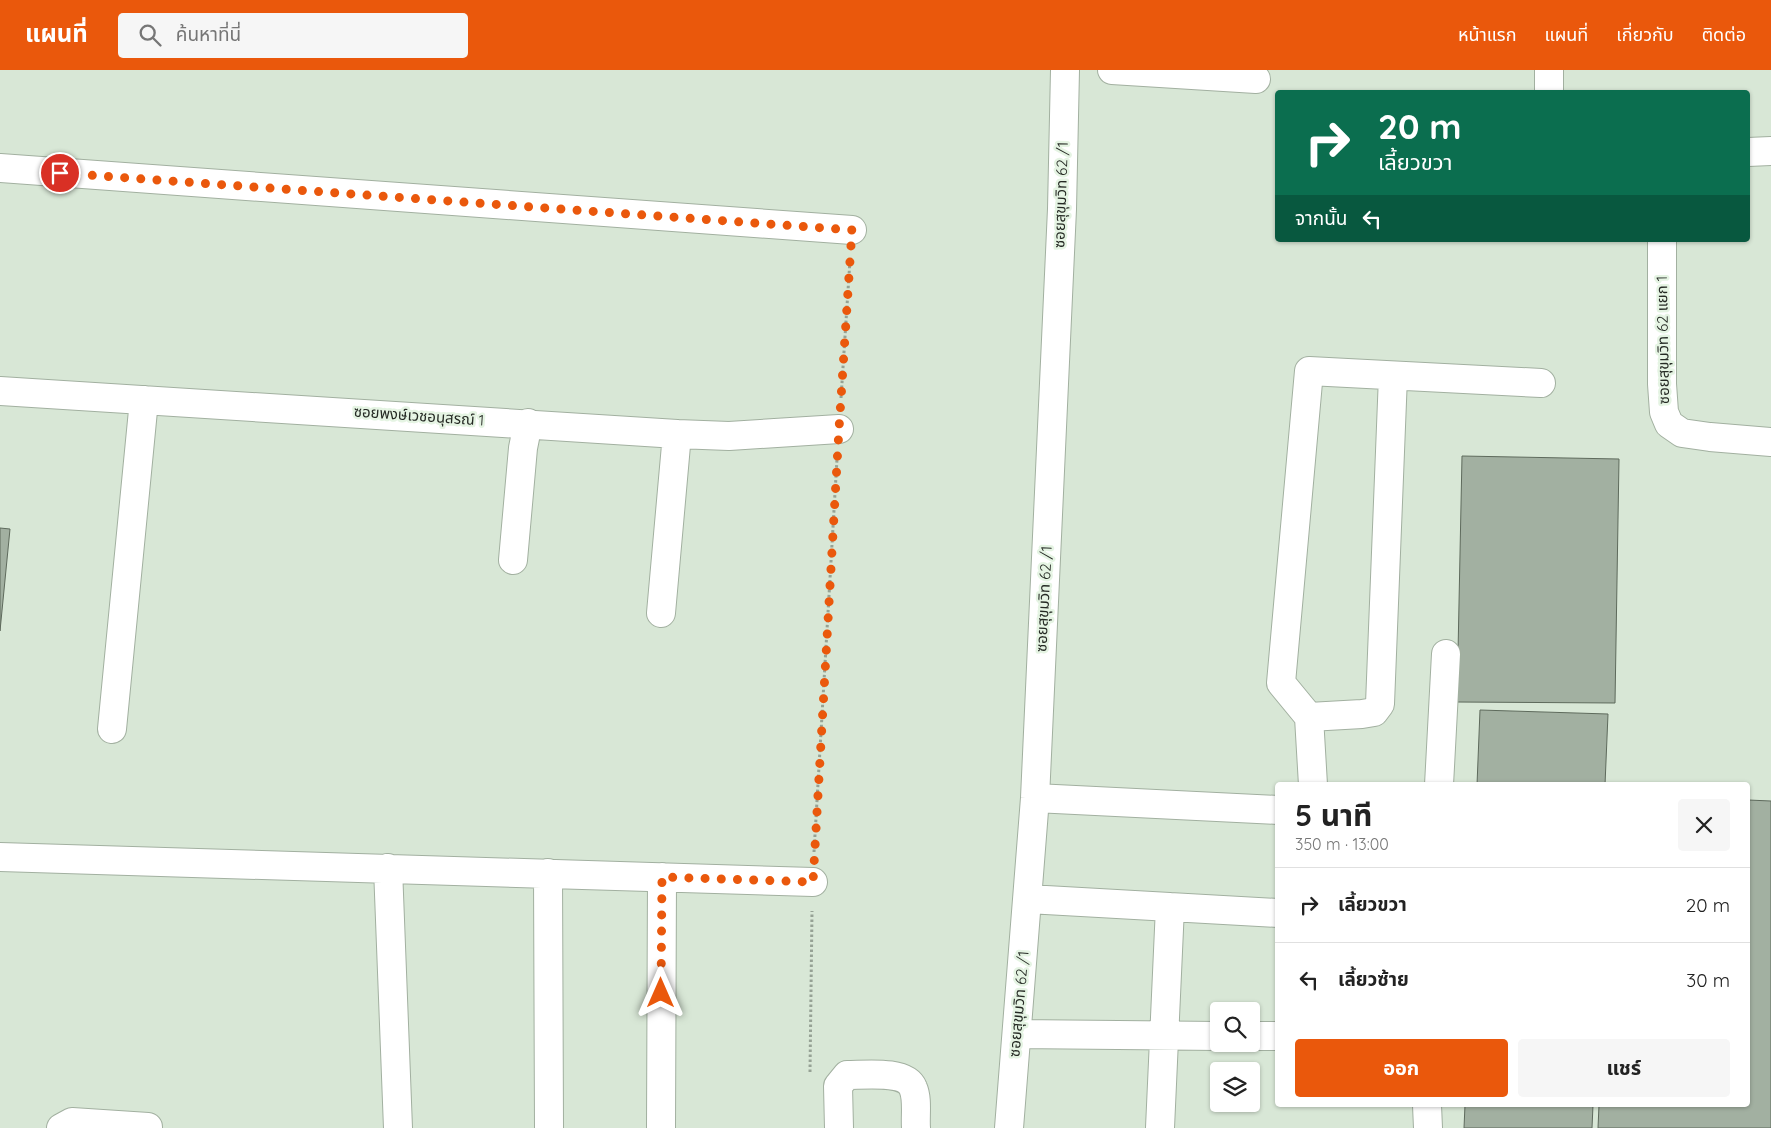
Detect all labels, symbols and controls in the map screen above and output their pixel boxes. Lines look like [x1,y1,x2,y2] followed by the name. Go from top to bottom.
[118,13,468,58] search box
[25,18,88,48] text: แผนที่
[136,21,164,49] icon: search
[176,22,241,46] text: ค้นหาที่นี่
[1458,23,1516,46] text: หน้าแรก
[1544,23,1588,46] text: แผนที่
[1616,23,1674,46] text: เกี่ยวกับ
[1702,23,1746,46] text: ติดต่อ
[1378,104,1461,148] text: 20 m
[1295,110,1360,175] icon: right
[1049,142,1072,248] street label: ซอยสุขุมวิท 62 /1
[1378,148,1453,176] text: เลี้ยวขวา
[39,152,81,194] pin
[46,159,74,187] icon: arrive
[1358,205,1386,233] icon: left
[1295,206,1348,230] text: จากนั้น
[1652,276,1673,404] street label: ซอยสุขุมวิท 62 แยก 1
[353,401,485,430] street label: ซอยพงษ์เวชอนุสรณ์ 1
[1031,545,1056,653] street label: ซอยสุขุมวิท 62 /1
[1295,796,1372,834] text: 5 นาที
[1678,799,1730,851] button: close
[1295,834,1389,854] text: 350 m · 13:00
[1295,891,1323,919] icon: right
[1338,892,1407,916] text: เลี้ยวขวา
[1686,893,1730,917] text: 20 m
[1004,950,1033,1058] street label: ซอยสุขุมวิท 62 /1
[634,966,686,1018] position arrow
[1295,966,1323,994] icon: left
[1338,967,1409,991] text: เลี้ยวซ้าย
[1686,968,1730,992] text: 30 m
[1210,1002,1260,1112] map controls
[1210,1002,1260,1052] button: search
[1295,1039,1508,1097] button: ออก
[1518,1039,1730,1097] button: แชร์
[1210,1062,1260,1112] button: layers

